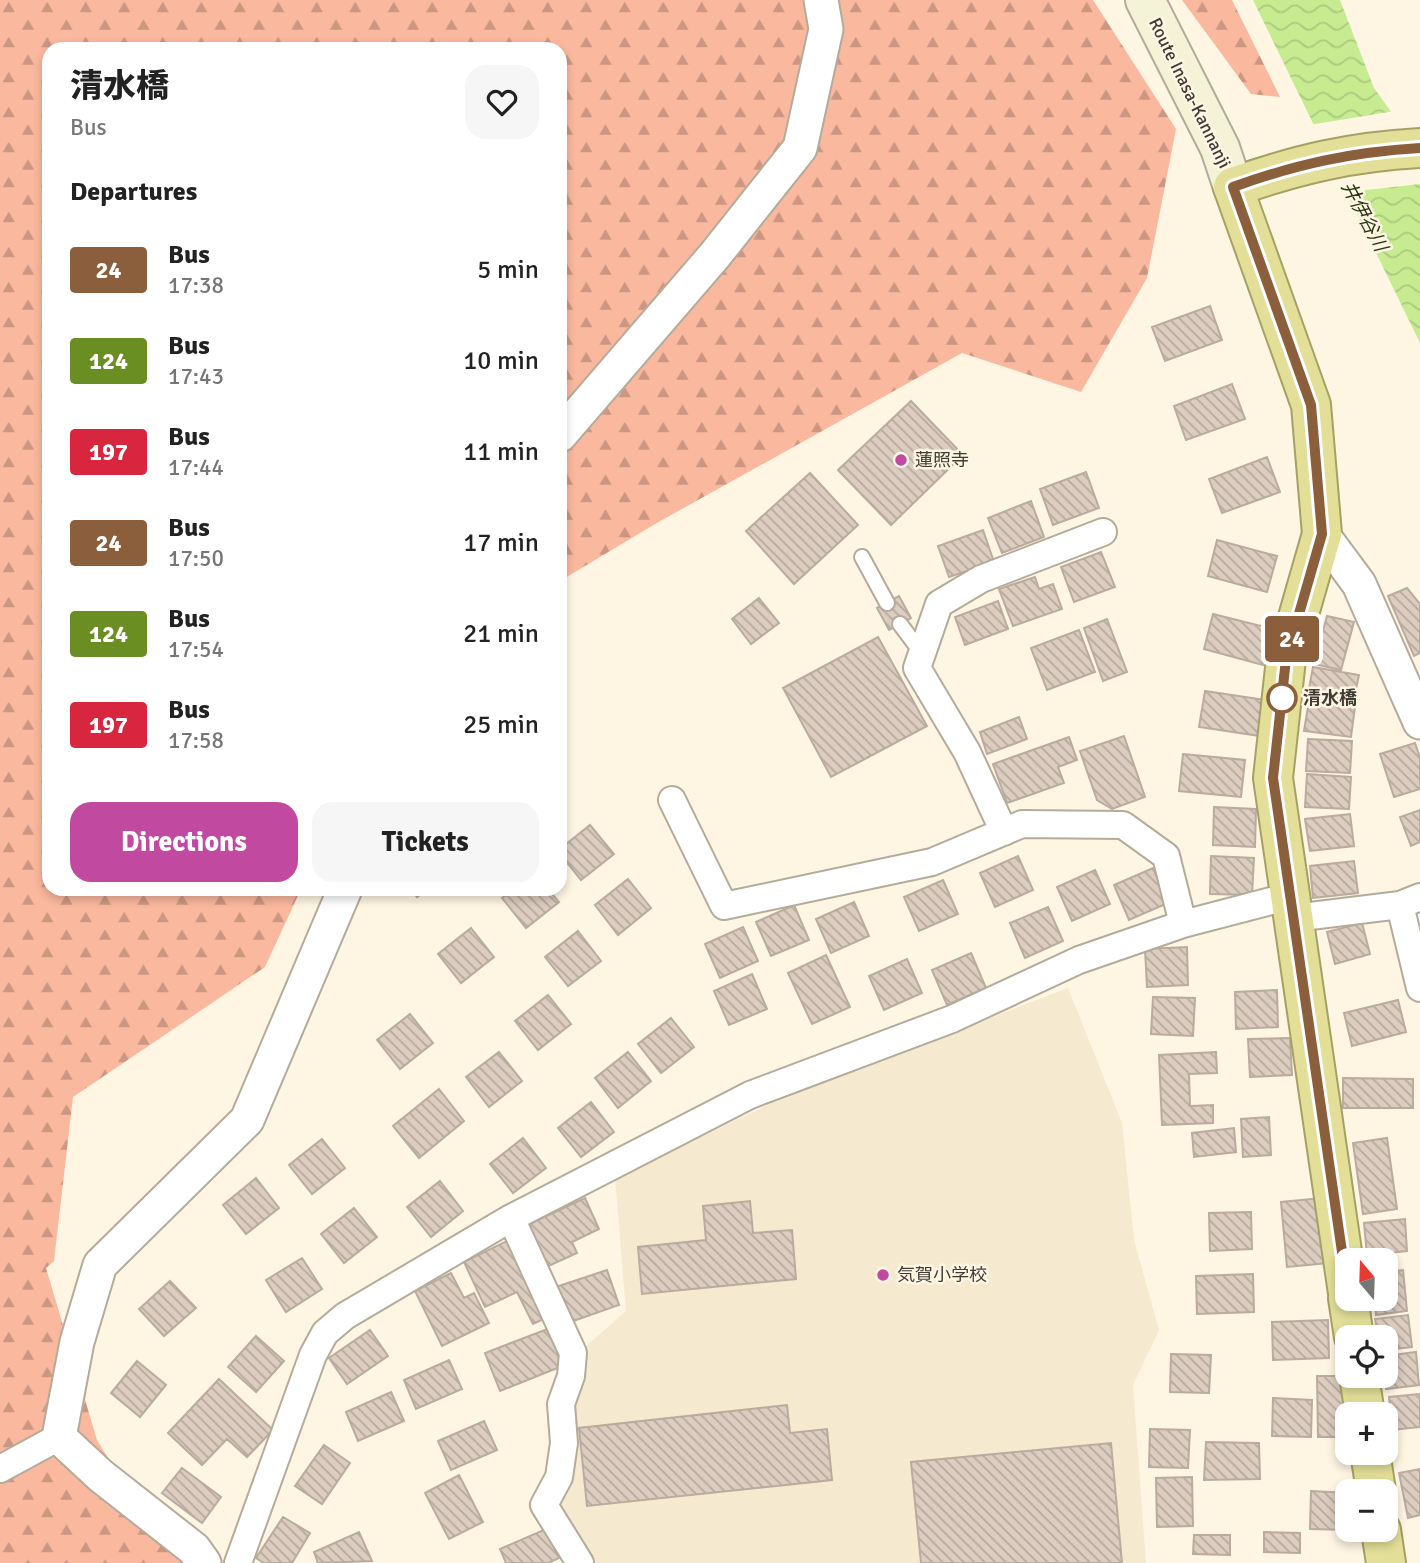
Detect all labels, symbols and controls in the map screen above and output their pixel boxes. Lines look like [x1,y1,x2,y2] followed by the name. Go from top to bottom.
[1144,14,1236,172] street label: Route Inasa-Kannanji
[465,65,539,139] button: heart
[70,66,169,107] text: 清水橋
[70,113,107,142] text: Bus
[70,176,197,208] text: Departures
[1336,177,1393,257] water label: 井伊谷川
[168,239,210,271] text: Bus
[477,254,539,286] text: 5 min
[96,255,121,285] text: 24
[168,271,224,300] text: 17:38
[168,330,210,362] text: Bus
[463,345,539,377] text: 10 min
[89,346,128,376] text: 124
[168,362,224,391] text: 17:43
[168,421,210,453] text: Bus
[463,436,539,468] text: 11 min
[89,437,128,467] text: 197
[915,449,969,471] place label: 蓮照寺
[893,452,909,468] marker: 蓮照寺
[168,453,224,482] text: 17:44
[168,512,210,544] text: Bus
[463,527,539,559] text: 17 min
[96,528,121,558] text: 24
[168,544,224,573] text: 17:50
[168,603,210,635] text: Bus
[1260,616,1324,662] line badge: 24
[463,618,539,650] text: 21 min
[89,619,128,649] text: 124
[1279,624,1305,654] text: 24
[168,635,224,664] text: 17:54
[1267,683,1297,713] marker: 清水橋
[1303,687,1357,709] place label: 清水橋
[168,694,210,726] text: Bus
[463,709,539,741] text: 25 min
[89,710,128,740] text: 197
[168,726,224,755] text: 17:58
[70,802,298,882] button: Directions
[312,802,539,882] button: Tickets
[1335,1248,1398,1311] north arrow
[1335,1248,1398,1542] map controls
[897,1264,987,1286] place label: 気賀小学校
[875,1267,891,1283] marker: 気賀小学校
[1335,1325,1398,1388] button: locate
[1335,1402,1398,1465] button: +
[1335,1479,1398,1542] button: −

